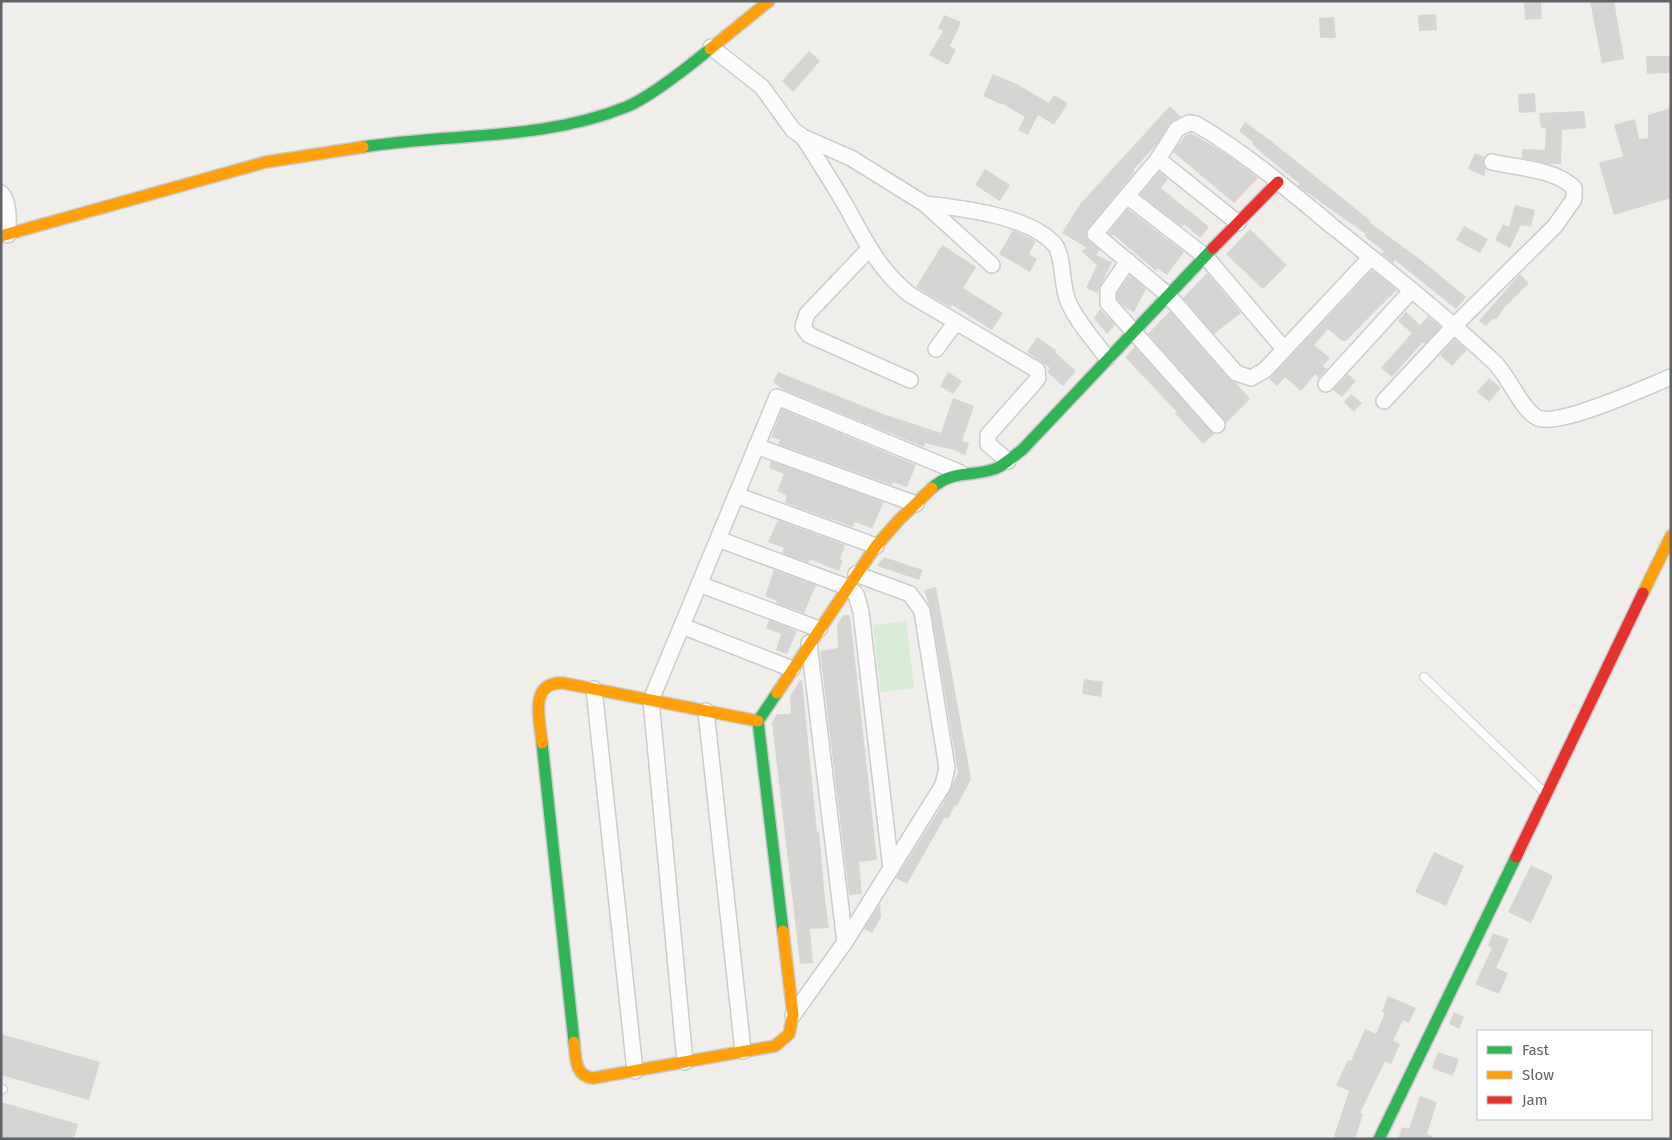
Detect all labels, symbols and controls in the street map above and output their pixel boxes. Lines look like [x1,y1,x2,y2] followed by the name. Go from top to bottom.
[1477,1030,1652,1120] legend
[1522,1041,1549,1059] text: Fast
[1522,1066,1554,1084] text: Slow
[1522,1091,1548,1109] text: Jam

